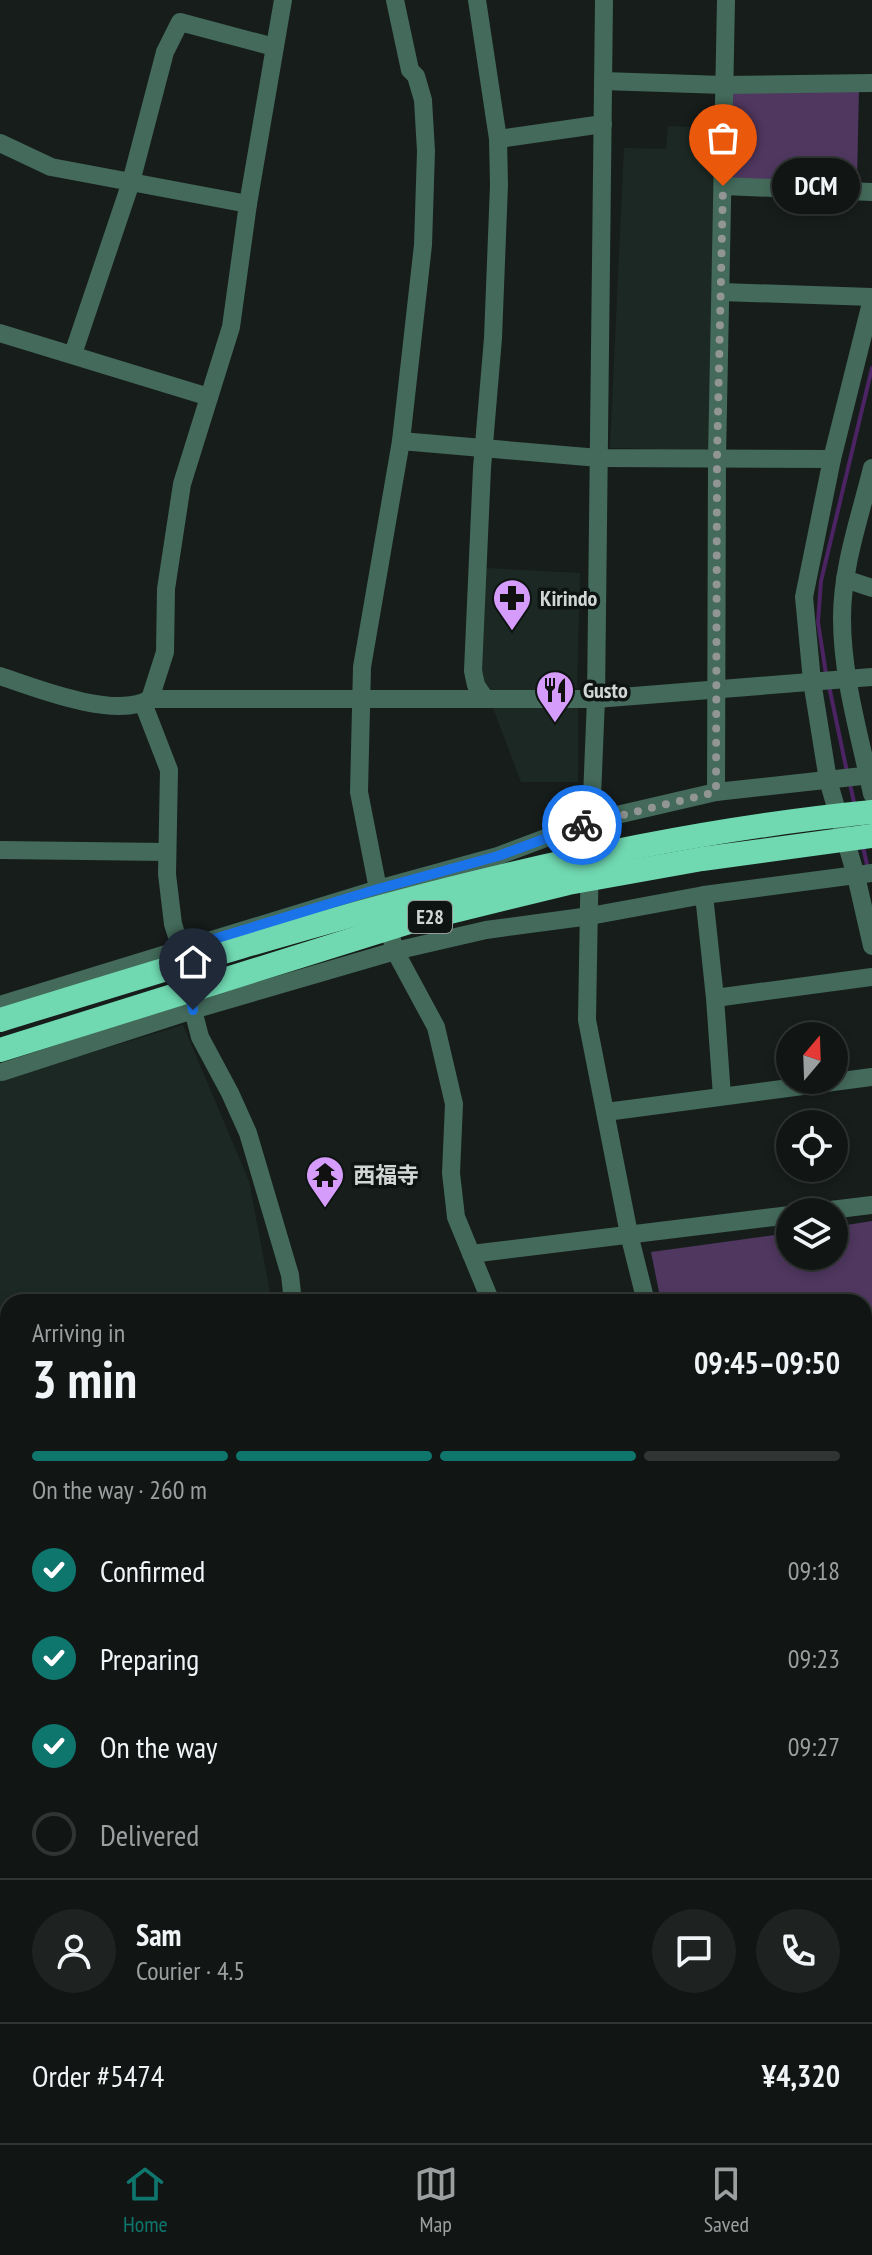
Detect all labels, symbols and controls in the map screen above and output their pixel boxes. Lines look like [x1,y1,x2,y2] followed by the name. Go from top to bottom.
[689,104,757,186] pin
[701,116,745,160] icon: bag
[771,158,859,214] callout: DCM
[794,169,838,202] text: DCM
[491,577,533,632] pharmacy icon: Kirindo
[540,584,597,612] place label: Kirindo
[534,669,576,724] restaurant icon: Gusto
[583,676,628,704] place label: Gusto
[542,785,622,865] courier
[560,803,604,847] icon: bike
[408,901,452,933] road number: E28
[159,928,227,1010] pin
[171,940,215,984] icon: home
[776,1022,848,1094] north arrow
[776,1022,848,1270] map controls
[776,1110,848,1182] button: locate
[304,1154,346,1209] temple icon: 西福寺
[353,1161,419,1189] place label: 西福寺
[776,1198,848,1270] button: layers
[32,1316,125,1349] text: Arriving in
[694,1343,840,1382] text: 09:45–09:50
[32,1345,137,1412] text: 3 min
[32,1473,207,1506] text: On the way · 260 m
[32,1548,76,1592] icon: check
[100,1551,205,1590] text: Confirmed
[788,1554,840,1587] text: 09:18
[32,1636,76,1680] icon: check
[100,1639,199,1678] text: Preparing
[788,1642,840,1675] text: 09:23
[32,1724,76,1768] icon: check
[100,1727,217,1766] text: On the way
[788,1730,840,1763] text: 09:27
[100,1815,199,1854] text: Delivered
[32,1909,116,1993] button: person
[652,1909,736,1993] button: chat
[756,1909,840,1993] button: phone
[136,1915,181,1954] text: Sam
[136,1954,245,1987] text: Courier · 4.5
[32,2056,164,2095] text: Order #5474
[762,2056,840,2095] text: ¥4,320
[123,2162,168,2238] tab: Home
[414,2162,458,2238] tab: Map
[704,2162,749,2238] tab: Saved

